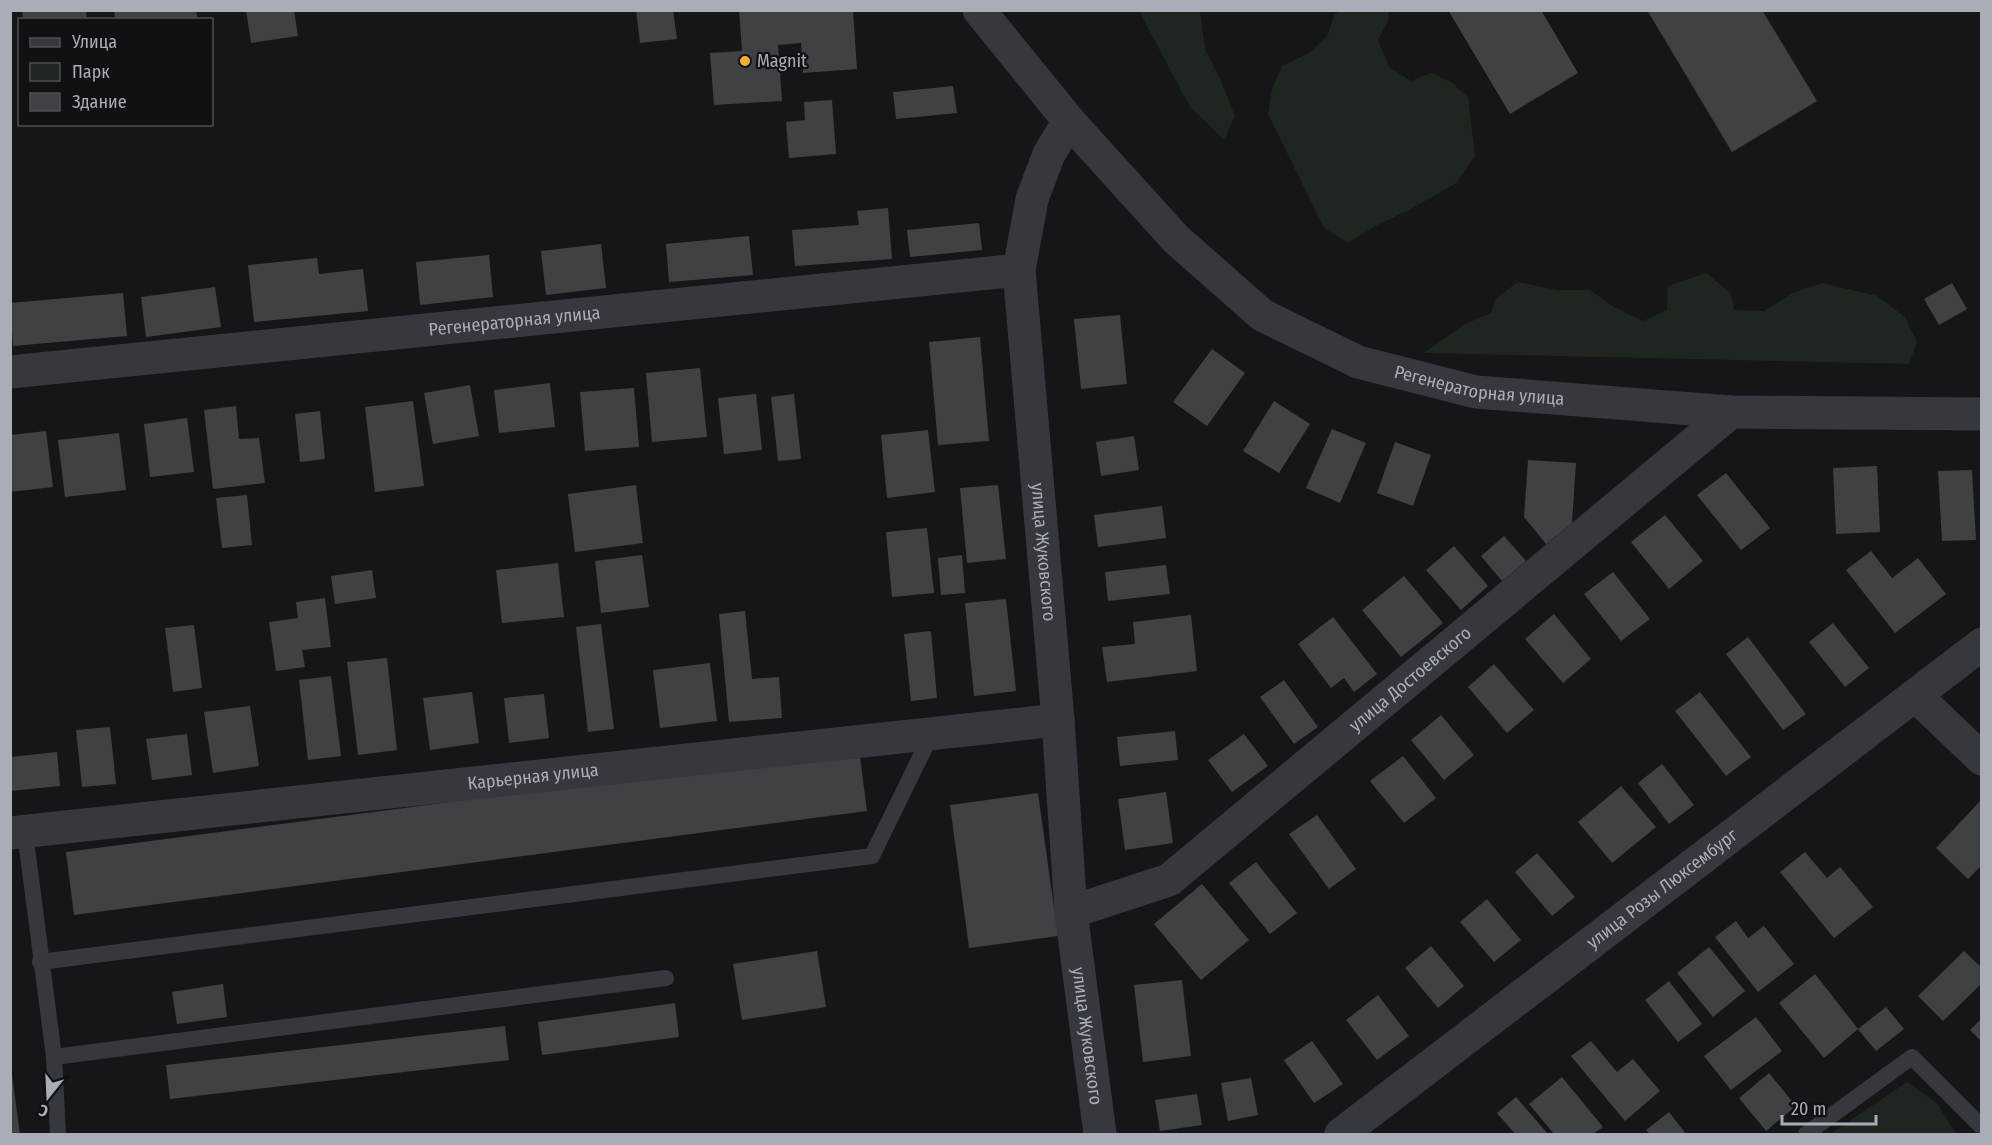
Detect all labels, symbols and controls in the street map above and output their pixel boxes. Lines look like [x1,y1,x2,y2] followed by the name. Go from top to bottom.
[18,18,213,126] legend
[71,31,117,53] text: Улица
[757,50,807,72] place label: Magnit
[738,54,752,68] marker: Magnit
[72,61,110,83] text: Парк
[72,91,127,113] text: Здание
[428,301,601,341] street label: Регенераторная улица
[1392,361,1565,410] street label: Регенераторная улица
[1026,482,1060,622] street label: улица Жуковского
[1345,622,1476,736] street label: улица Достоевского
[466,759,600,795] street label: Карьерная улица
[1582,824,1742,953] street label: улица Розы Люксембург
[1067,966,1107,1106] street label: улица Жуковского
[18,1067,78,1127] north arrow
[1782,1088,1876,1126] scale bar
[1791,1098,1826,1120] text: 20 m
[36,1100,50,1121] text: С

